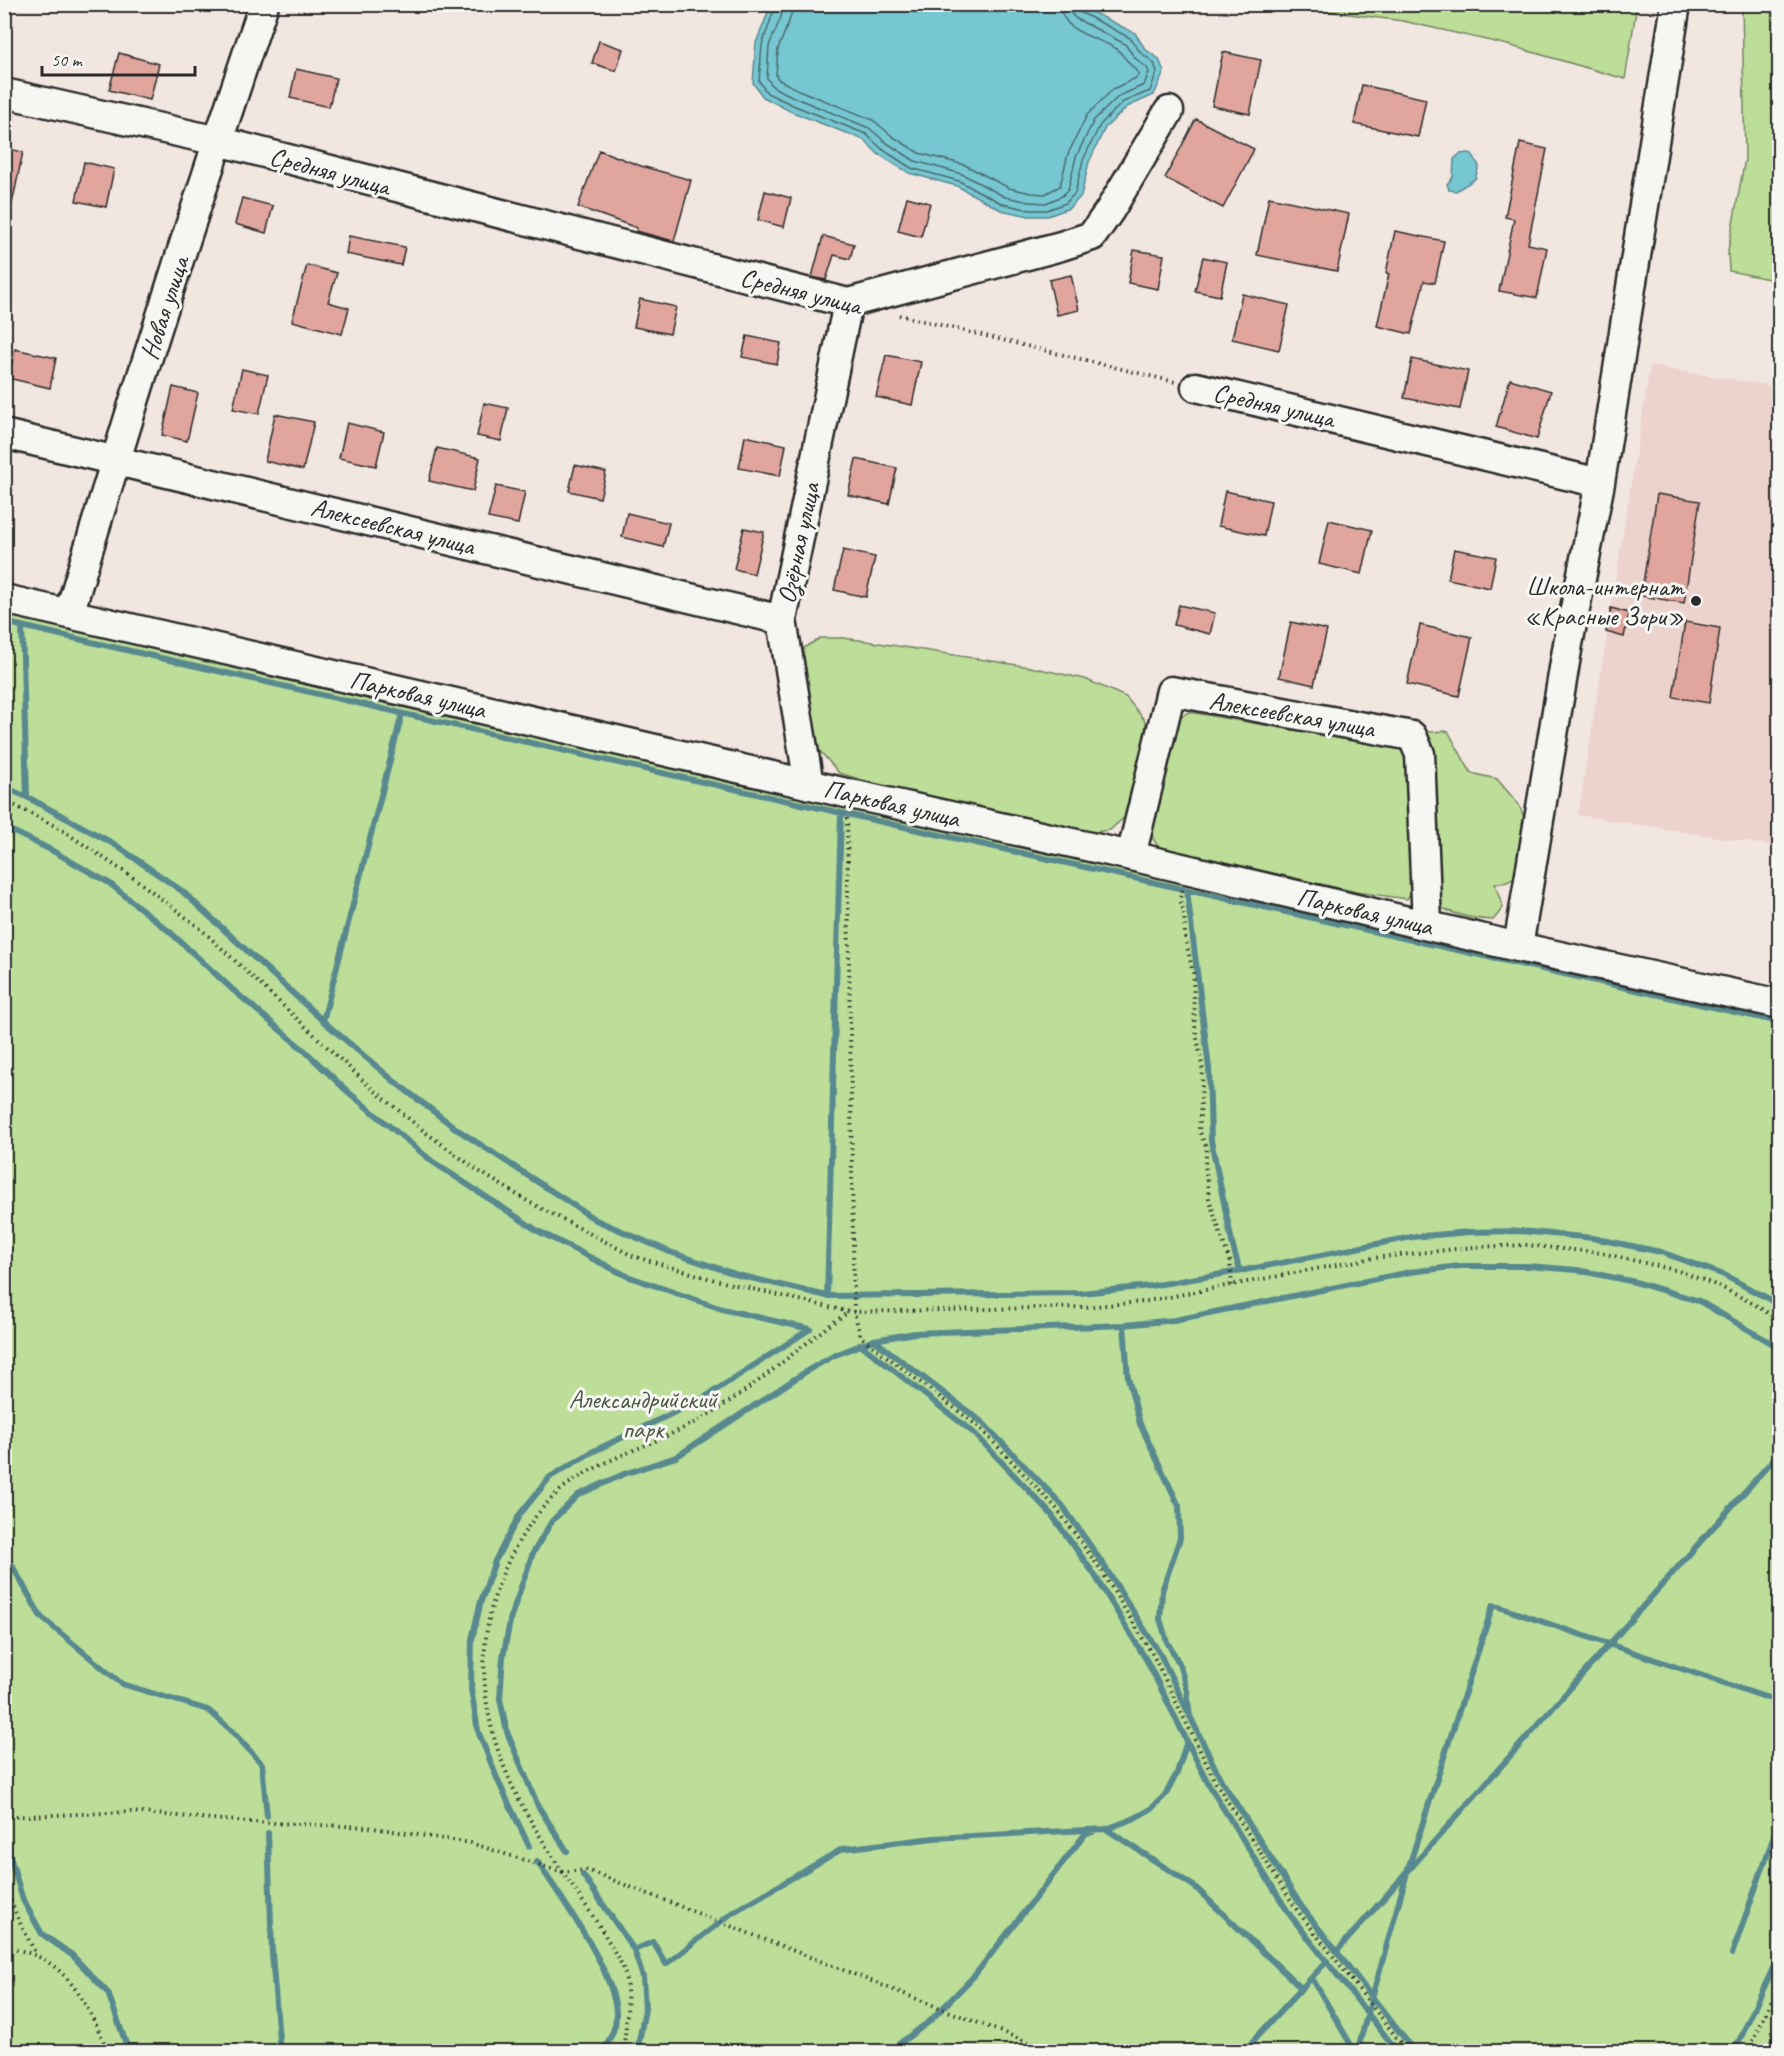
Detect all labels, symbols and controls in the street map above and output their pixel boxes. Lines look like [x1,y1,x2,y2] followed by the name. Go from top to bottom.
[42,39,195,77] scale bar
[51,49,84,71] text: 50 m
[266,140,396,204] street label: Средняя улица
[132,250,197,364] street label: Новая улица
[737,261,867,323] street label: Средняя улица
[1210,376,1340,436] street label: Средняя улица
[770,478,829,607] street label: Озёрная улица
[308,490,479,563] street label: Алексеевская улица
[1524,570,1686,633] place label: Школа-интернат «Красные Зори»
[1689,594,1703,608] marker: Школа-интернат «Красные Зори»
[347,663,491,727] street label: Парковая улица
[1207,684,1379,746] street label: Алексеевская улица
[821,772,965,836] street label: Парковая улица
[1294,880,1438,944] street label: Парковая улица
[569,1383,719,1446] park label: Александрийский парк

